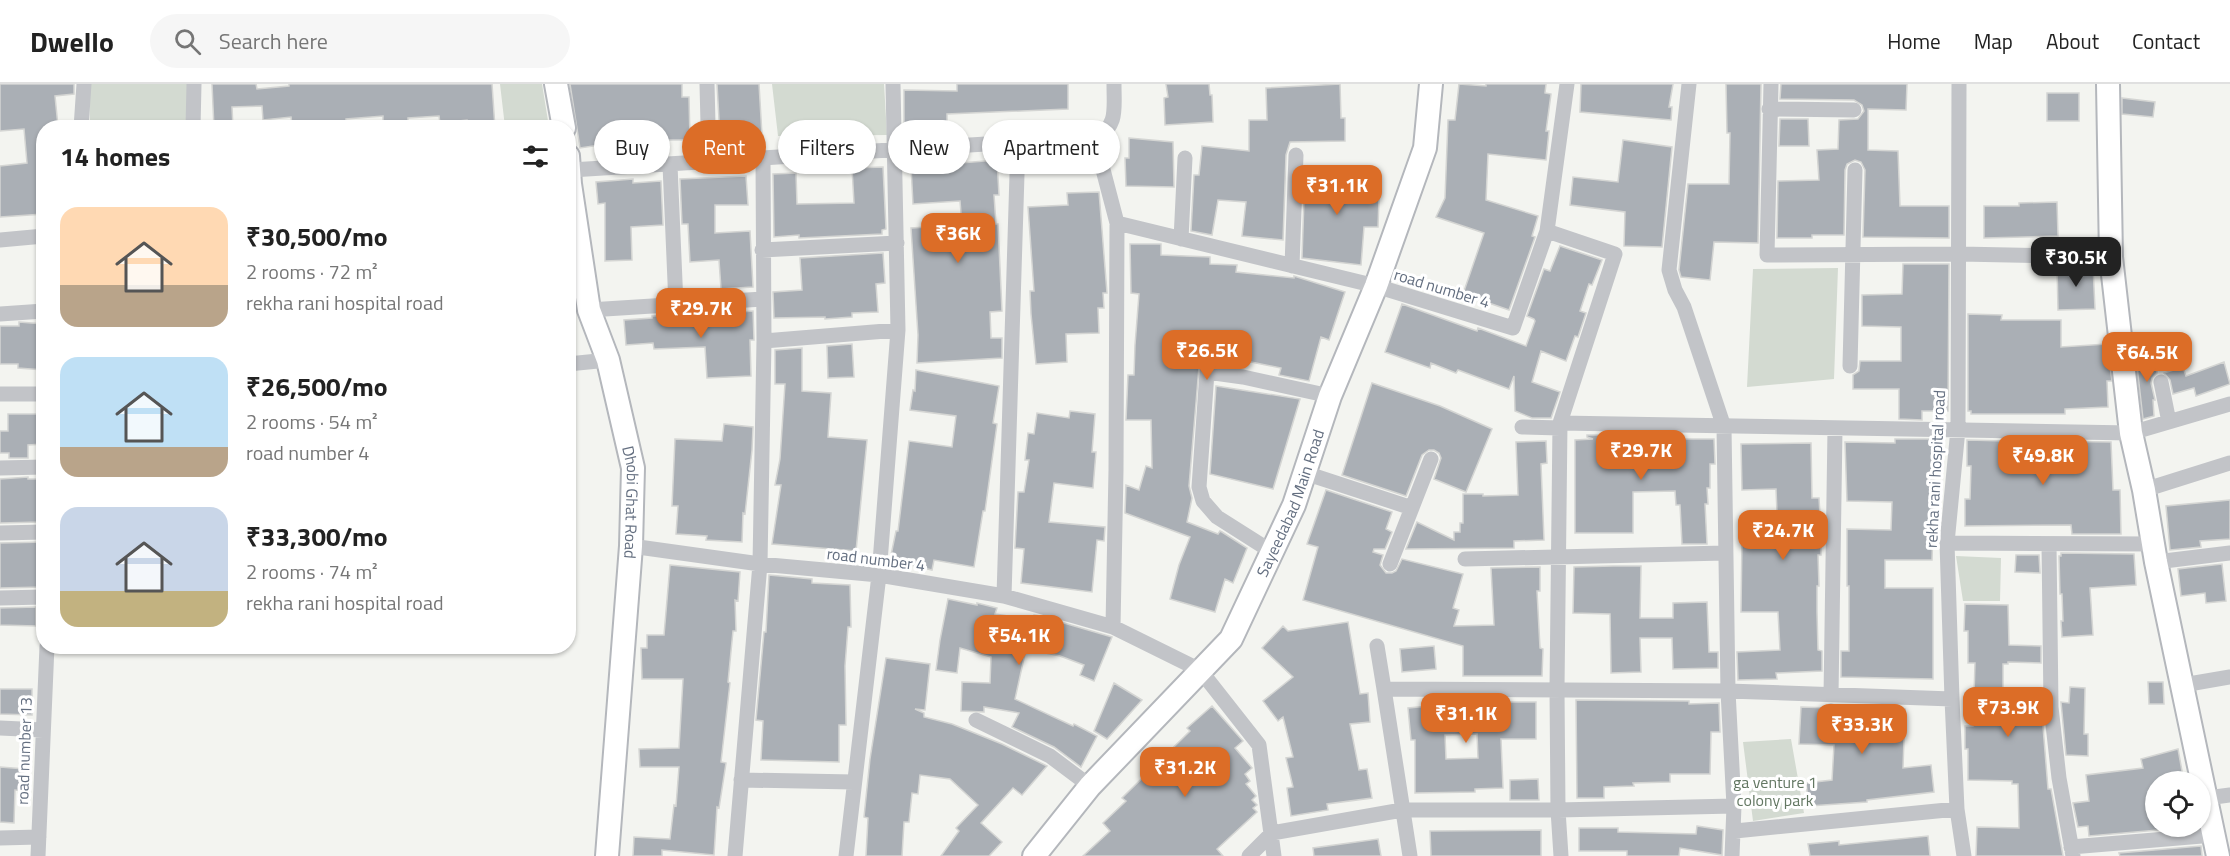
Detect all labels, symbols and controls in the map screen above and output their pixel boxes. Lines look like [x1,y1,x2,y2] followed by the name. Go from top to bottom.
[150,14,570,68] search box
[30,20,114,63] text: Dwello
[219,24,328,58] text: Search here
[171,25,204,58] icon: search
[1887,25,1941,57] text: Home
[1974,25,2013,57] text: Map
[2046,25,2099,57] text: About
[2132,25,2200,57] text: Contact
[594,120,670,174] chip: Buy
[682,120,766,174] chip: Rent
[778,120,876,174] chip: Filters
[888,120,970,174] chip: New
[982,120,1120,174] chip: Apartment
[60,137,170,176] text: 14 homes
[519,140,552,173] icon: filters
[1288,165,1386,216] pin: ₹31.1K
[1306,169,1368,200] text: ₹31.1K
[922,213,994,264] pin: ₹36K
[246,217,388,256] text: ₹30,500/mo
[935,217,981,248] text: ₹36K
[108,231,180,303] icon: home
[2027,237,2125,288] pin: ₹30.5K
[2045,241,2107,272] text: ₹30.5K
[246,256,378,287] text: 2 rooms · 72 m²
[1391,262,1493,314] street label: road number 4
[246,287,443,318] text: rekha rani hospital road
[652,288,750,339] pin: ₹29.7K
[670,292,732,323] text: ₹29.7K
[1158,330,1256,381] pin: ₹26.5K
[2098,332,2196,383] pin: ₹64.5K
[1176,334,1238,365] text: ₹26.5K
[2116,336,2178,367] text: ₹64.5K
[246,367,388,406] text: ₹26,500/mo
[108,381,180,453] icon: home
[1919,389,1951,549] street label: rekha rani hospital road
[246,406,378,437] text: 2 rooms · 54 m²
[1250,426,1330,581] street label: Sayeedabad Main Road
[1592,430,1690,481] pin: ₹29.7K
[1610,434,1672,465] text: ₹29.7K
[1994,435,2092,486] pin: ₹49.8K
[246,437,370,468] text: road number 4
[2012,439,2074,470] text: ₹49.8K
[616,443,645,560] street label: Dhobi Ghat Road
[1734,510,1832,561] pin: ₹24.7K
[1752,514,1814,545] text: ₹24.7K
[246,517,388,556] text: ₹33,300/mo
[108,531,180,603] icon: home
[825,541,927,577] street label: road number 4
[246,556,378,587] text: 2 rooms · 74 m²
[246,587,443,618] text: rekha rani hospital road
[970,615,1068,666] pin: ₹54.1K
[988,619,1050,650] text: ₹54.1K
[1959,687,2057,738] pin: ₹73.9K
[1977,691,2039,722] text: ₹73.9K
[1417,693,1515,744] pin: ₹31.1K
[10,697,38,805] street label: road number 13
[1435,697,1497,728] text: ₹31.1K
[1813,704,1911,755] pin: ₹33.3K
[1831,708,1893,739] text: ₹33.3K
[1136,747,1234,798] pin: ₹31.2K
[1154,751,1216,782] text: ₹31.2K
[1733,770,1817,812] park label: ga venture 1 colony park
[2145,771,2211,837] map controls
[2145,771,2211,837] button: locate

